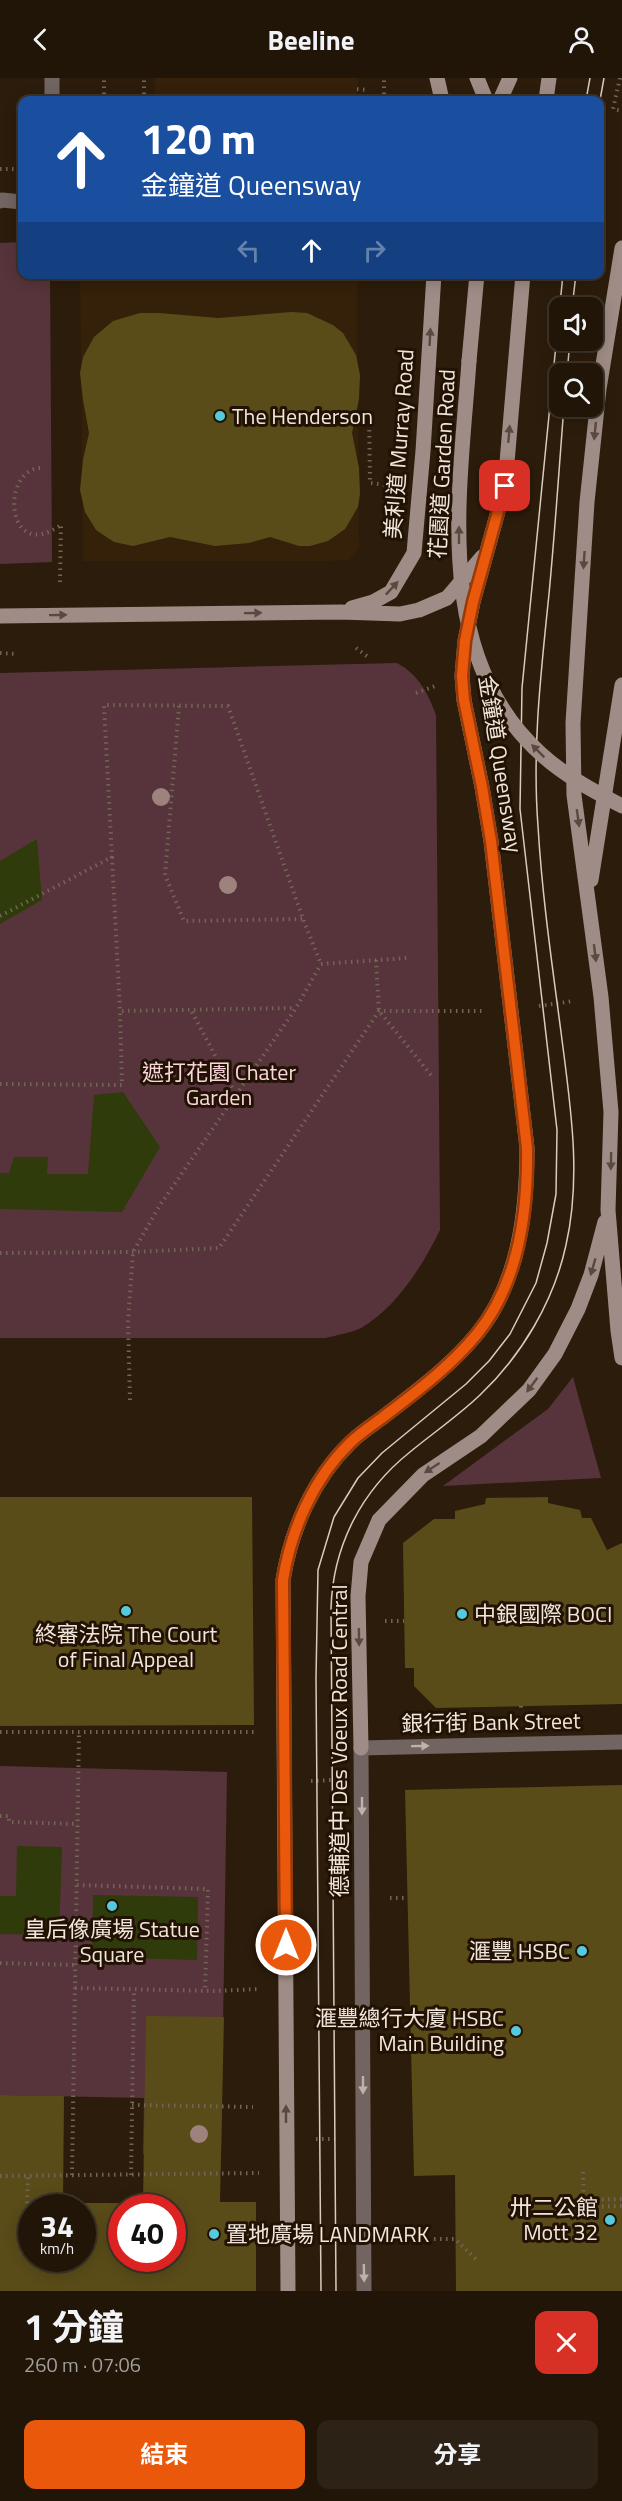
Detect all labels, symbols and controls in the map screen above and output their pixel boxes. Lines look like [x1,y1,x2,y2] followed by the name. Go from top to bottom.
[268,19,354,60] text: Beeline
[24,23,57,56] icon: back
[565,23,598,56] icon: person
[141,106,256,170] text: 120 m
[42,120,120,198] icon: ahead
[141,164,361,205] text: 金鐘道 Queensway
[232,234,265,267] icon: left
[295,234,328,267] icon: ahead
[358,234,391,267] icon: right
[549,297,603,417] map controls
[549,297,603,351] button: sound
[425,327,434,346] one-way arrow
[375,348,423,540] street label: 美利道 Murray Road
[549,363,603,417] button: search
[420,368,464,560] street label: 花園道 Garden Road
[232,399,373,433] place label: The Henderson
[213,409,227,423] marker: The Henderson
[590,421,600,440] one-way arrow
[504,424,514,443] one-way arrow
[479,460,530,511] pin
[488,469,521,502] icon: arrive
[454,526,464,545] one-way arrow
[579,551,588,570] one-way arrow
[385,580,399,595] one-way arrow
[244,608,263,618] one-way arrow
[49,610,68,620] one-way arrow
[470,673,532,856] street label: 金鐘道 Queensway
[532,744,546,758] one-way arrow
[573,808,582,827] one-way arrow
[591,943,600,962] one-way arrow
[142,1055,296,1114] park label: 遮打花園 Chater Garden
[606,1152,616,1171] one-way arrow
[588,1258,597,1276] one-way arrow
[526,1377,539,1393] one-way arrow
[424,1463,440,1474] one-way arrow
[322,1584,356,1898] street label: 德輔道中 Des Voeux Road Central
[474,1597,612,1631] place label: 中銀國際 BOCI
[119,1604,133,1618] marker: 終審法院 The Court of Final Appeal
[455,1607,469,1621] marker: 中銀國際 BOCI
[35,1617,218,1676] place label: 終審法院 The Court of Final Appeal
[354,1627,364,1646] one-way arrow
[401,1703,581,1741] street label: 銀行街 Bank Street
[410,1741,429,1751] one-way arrow
[357,1797,367,1816] one-way arrow
[105,1899,119,1913] marker: 皇后像廣場 Statue Square
[24,1912,200,1971] place label: 皇后像廣場 Statue Square
[254,1913,318,1977] position arrow
[469,1934,570,1968] place label: 滙豐 HSBC
[575,1944,589,1958] marker: 滙豐 HSBC
[315,2001,504,2060] place label: 滙豐總行大廈 HSBC Main Building
[509,2024,523,2038] marker: 滙豐總行大廈 HSBC Main Building
[358,2076,368,2095] one-way arrow
[281,2104,291,2123] one-way arrow
[510,2190,598,2249] place label: 卅二公館 Mott 32
[108,2194,186,2272] speed limit sign: 40
[40,2203,74,2249] text: 34
[603,2213,617,2227] marker: 卅二公館 Mott 32
[226,2217,430,2251] place label: 置地廣場 LANDMARK
[207,2227,221,2241] marker: 置地廣場 LANDMARK
[40,2237,74,2260] text: km/h
[359,2263,369,2282] one-way arrow
[24,2299,124,2354] text: 1 分鐘
[535,2311,598,2374] button: close
[24,2349,141,2380] text: 260 m · 07:06
[24,2420,305,2489] button: 結束
[317,2420,598,2489] button: 分享

